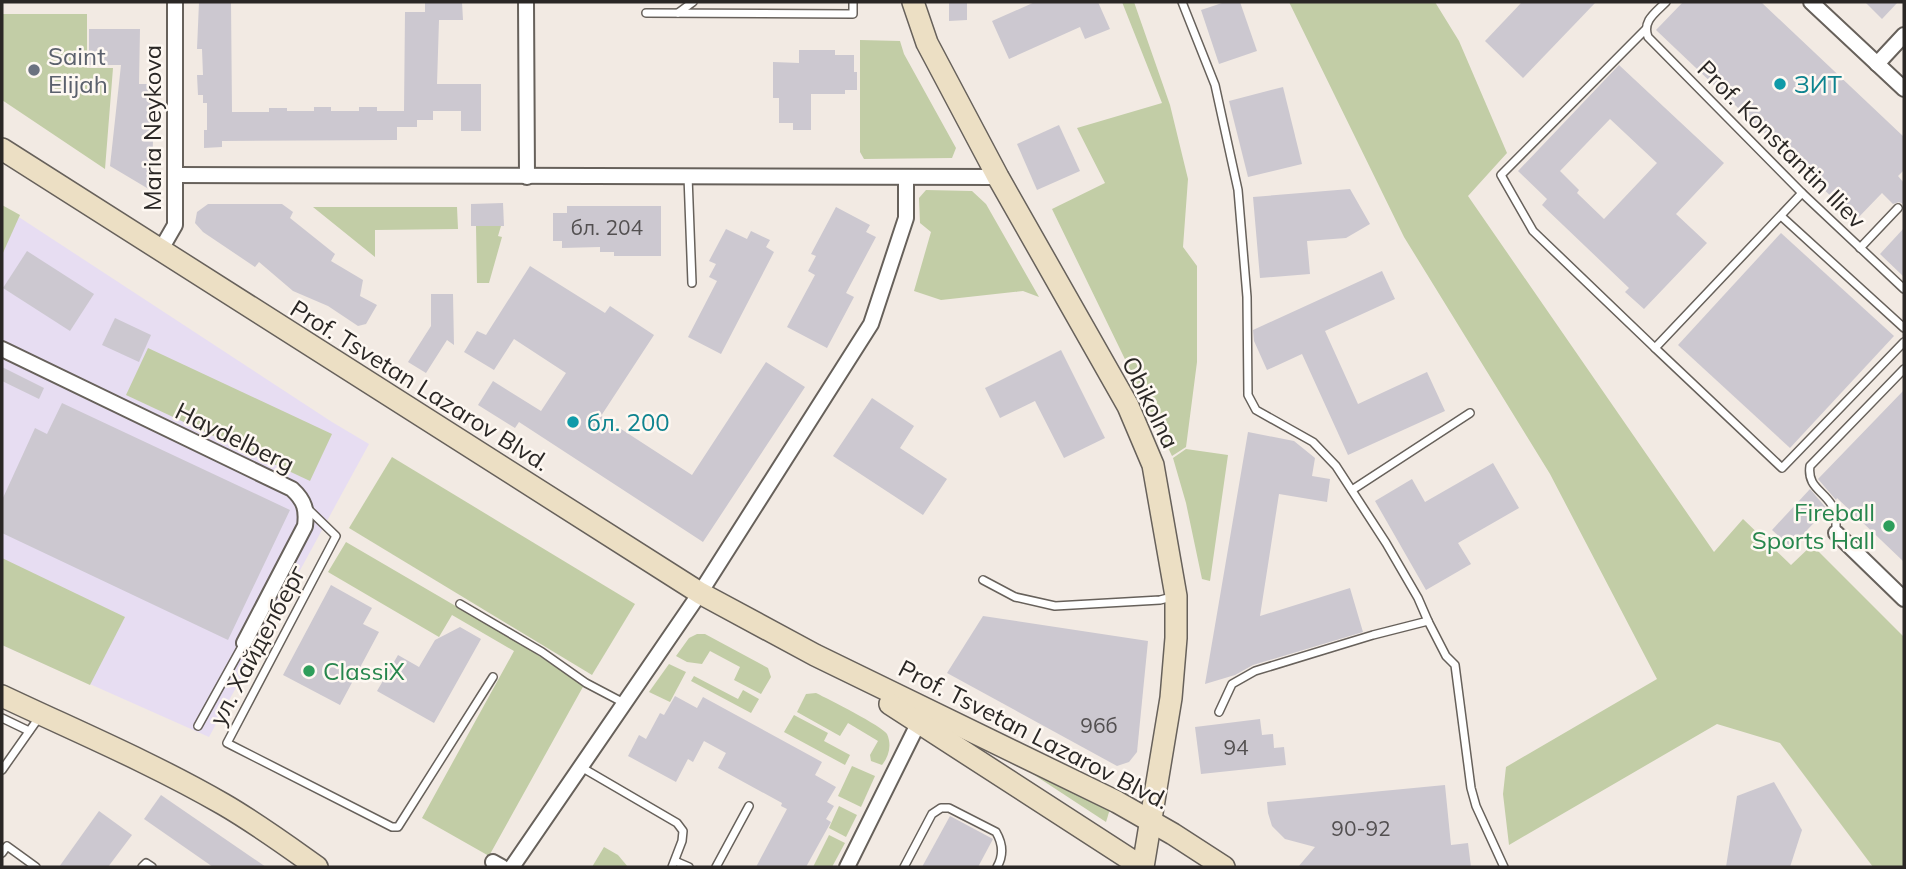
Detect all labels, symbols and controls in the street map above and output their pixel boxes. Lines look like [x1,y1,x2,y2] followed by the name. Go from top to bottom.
[48,41,108,99] place label: Saint Elijah
[137,45,167,211] street label: Maria Neykova
[1692,54,1873,235] street label: Prof. Konstantin Iliev
[26,62,42,78] marker: Saint Elijah
[1794,69,1843,99] place label: ЗИТ
[1772,76,1788,92] marker: ЗИТ
[571,214,644,240] house number: бл. 204
[285,293,555,477] street label: Prof. Tsvetan Lazarov Blvd.
[1116,351,1186,453] street label: Obikolna
[171,395,299,479] street label: Haydelberg
[587,407,670,437] place label: бл. 200
[565,414,581,430] marker: бл. 200
[1752,497,1875,555] place label: Fireball Sports Hall
[1881,518,1897,534] marker: Fireball Sports Hall
[202,559,312,730] street label: ул. Хайделберг
[894,653,1174,815] street label: Prof. Tsvetan Lazarov Blvd.
[323,656,405,686] place label: ClassiX
[301,663,317,679] marker: ClassiX
[1080,712,1118,738] house number: 96б
[1223,734,1249,760] house number: 94
[1331,815,1391,841] house number: 90-92

